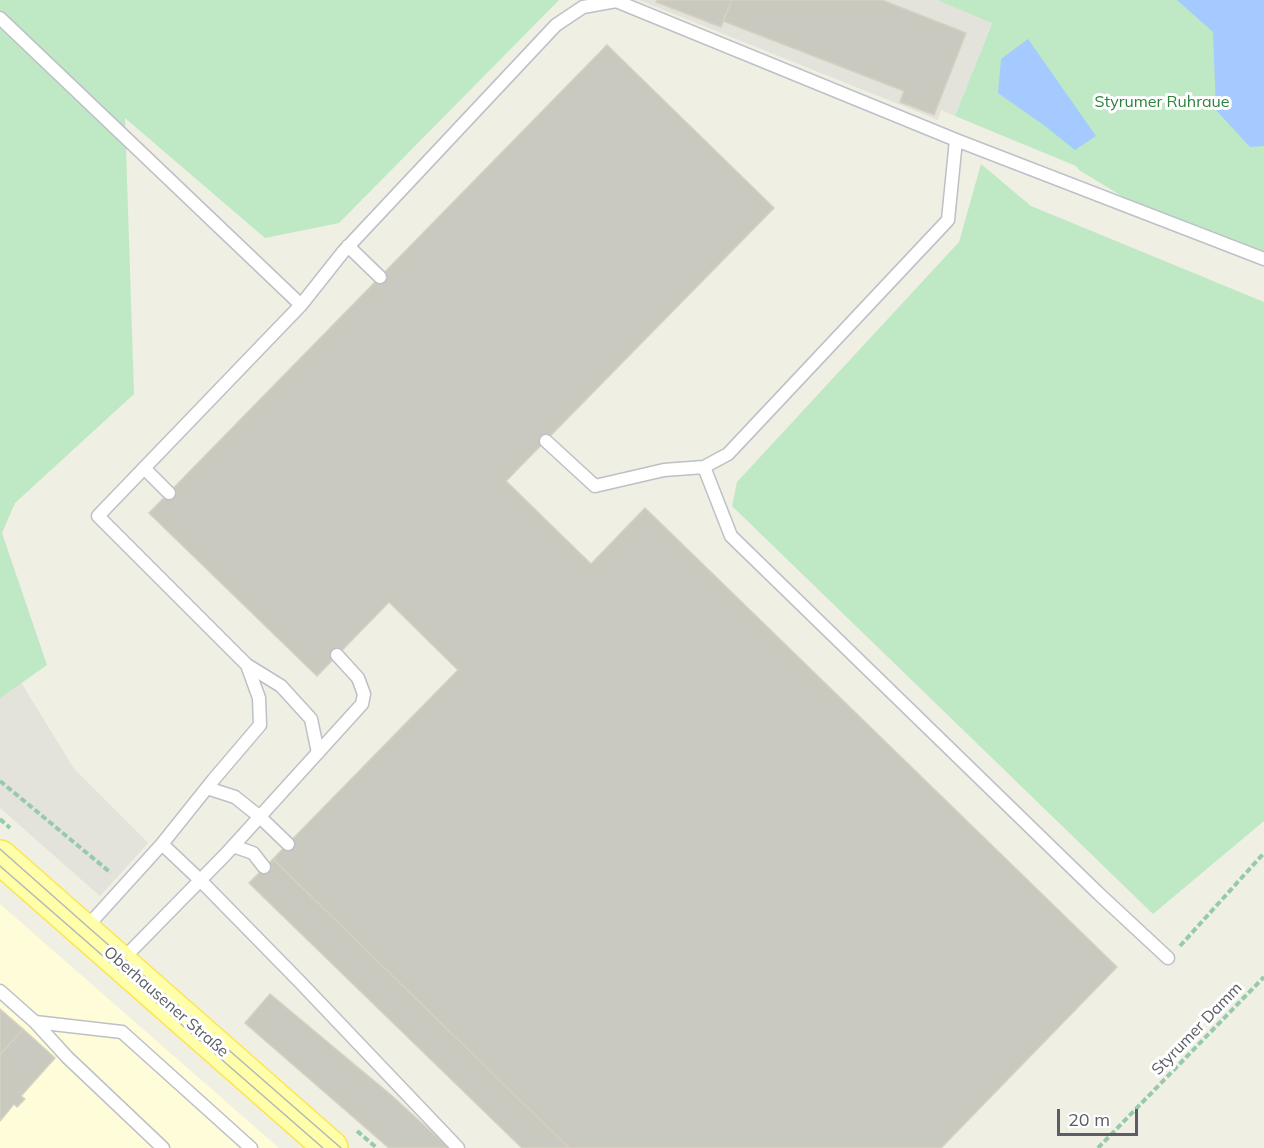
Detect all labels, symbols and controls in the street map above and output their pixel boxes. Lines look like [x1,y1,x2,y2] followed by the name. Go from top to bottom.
[1095,92,1229,112] park label: Styrumer Ruhraue
[100,943,232,1061] street label: Oberhausener Straße
[1148,979,1246,1079] street label: Styrumer Damm
[1060,1097,1141,1135] scale bar
[1068,1108,1110,1131] text: 20 m

